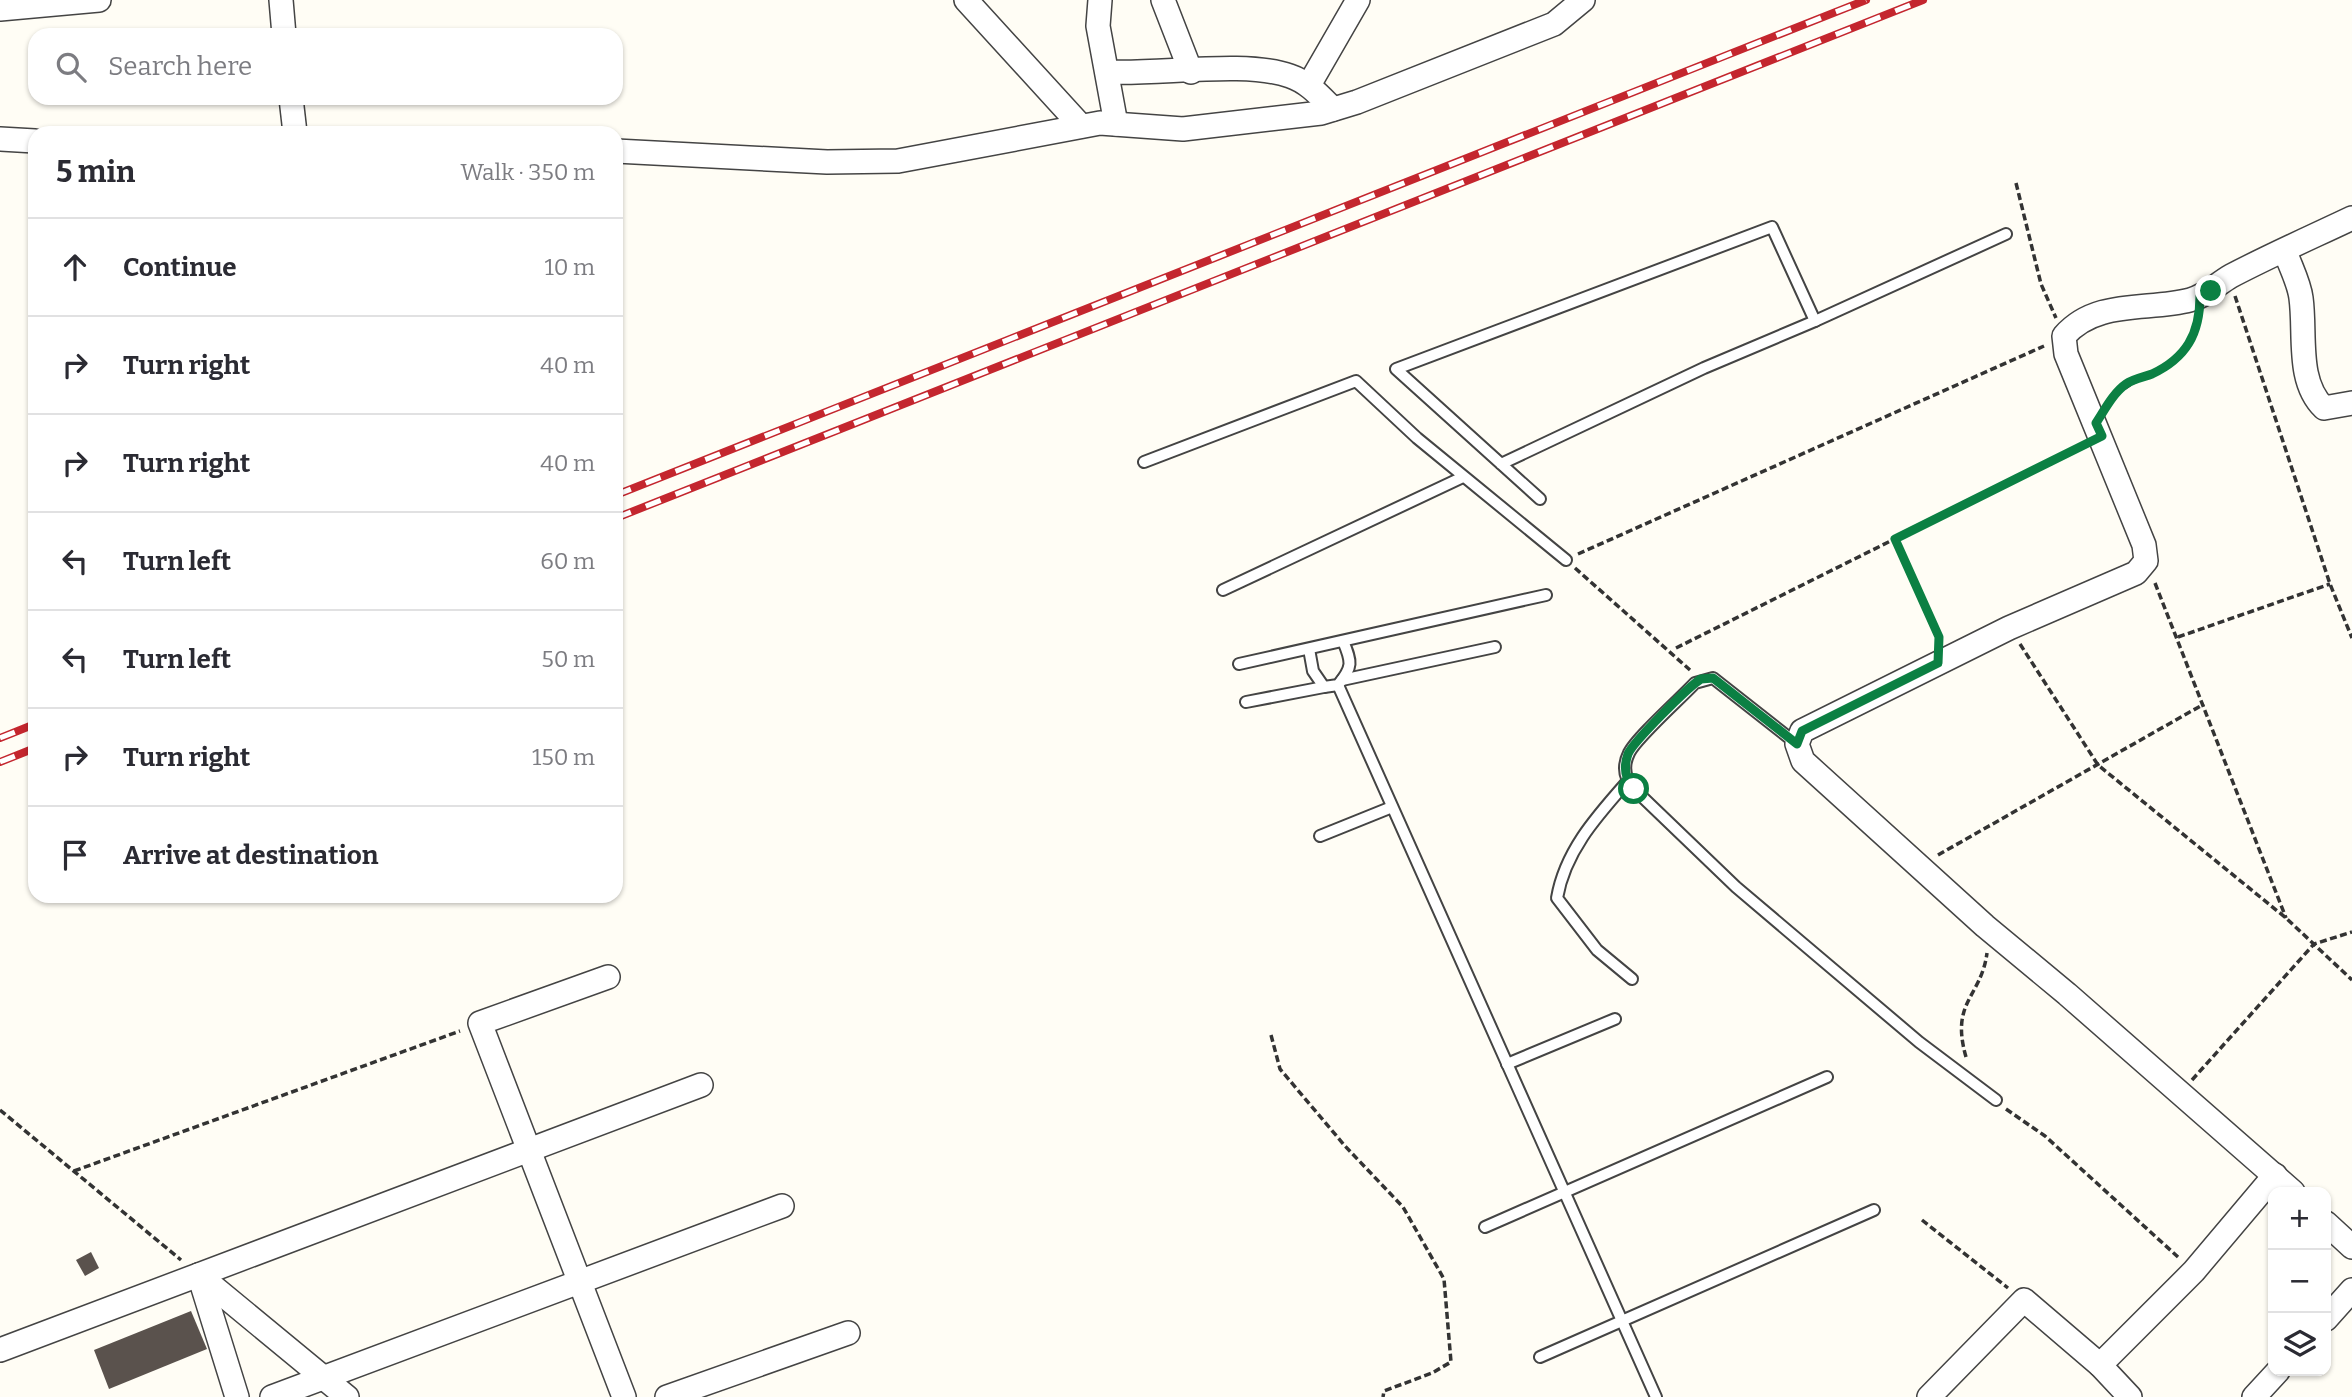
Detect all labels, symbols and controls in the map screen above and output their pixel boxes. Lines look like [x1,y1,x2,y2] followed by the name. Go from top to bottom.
[28,28,623,105] search box
[52,48,90,86] icon: search
[108,51,252,82] text: Search here
[56,154,135,190] text: 5 min
[460,158,595,186] text: Walk · 350 m
[56,248,94,286] icon: ahead
[123,252,237,283] text: Continue
[544,253,595,281] text: 10 m
[2195,275,2226,306] route end
[56,346,94,384] icon: right
[123,350,250,381] text: Turn right
[540,351,595,379] text: 40 m
[56,444,94,482] icon: right
[123,448,250,479] text: Turn right
[540,449,595,477] text: 40 m
[56,542,94,580] icon: left
[123,546,231,577] text: Turn left
[540,547,595,575] text: 60 m
[56,640,94,678] icon: left
[123,644,231,675] text: Turn left
[541,645,595,673] text: 50 m
[56,738,94,776] icon: right
[123,742,250,773] text: Turn right
[532,743,595,771] text: 150 m
[1618,773,1649,804] route start
[56,836,94,874] icon: arrive
[123,840,378,871] text: Arrive at destination
[2268,1187,2331,1376] map controls
[2268,1187,2331,1250] button: +
[2268,1250,2331,1313] button: −
[2268,1313,2331,1376] button: layers

